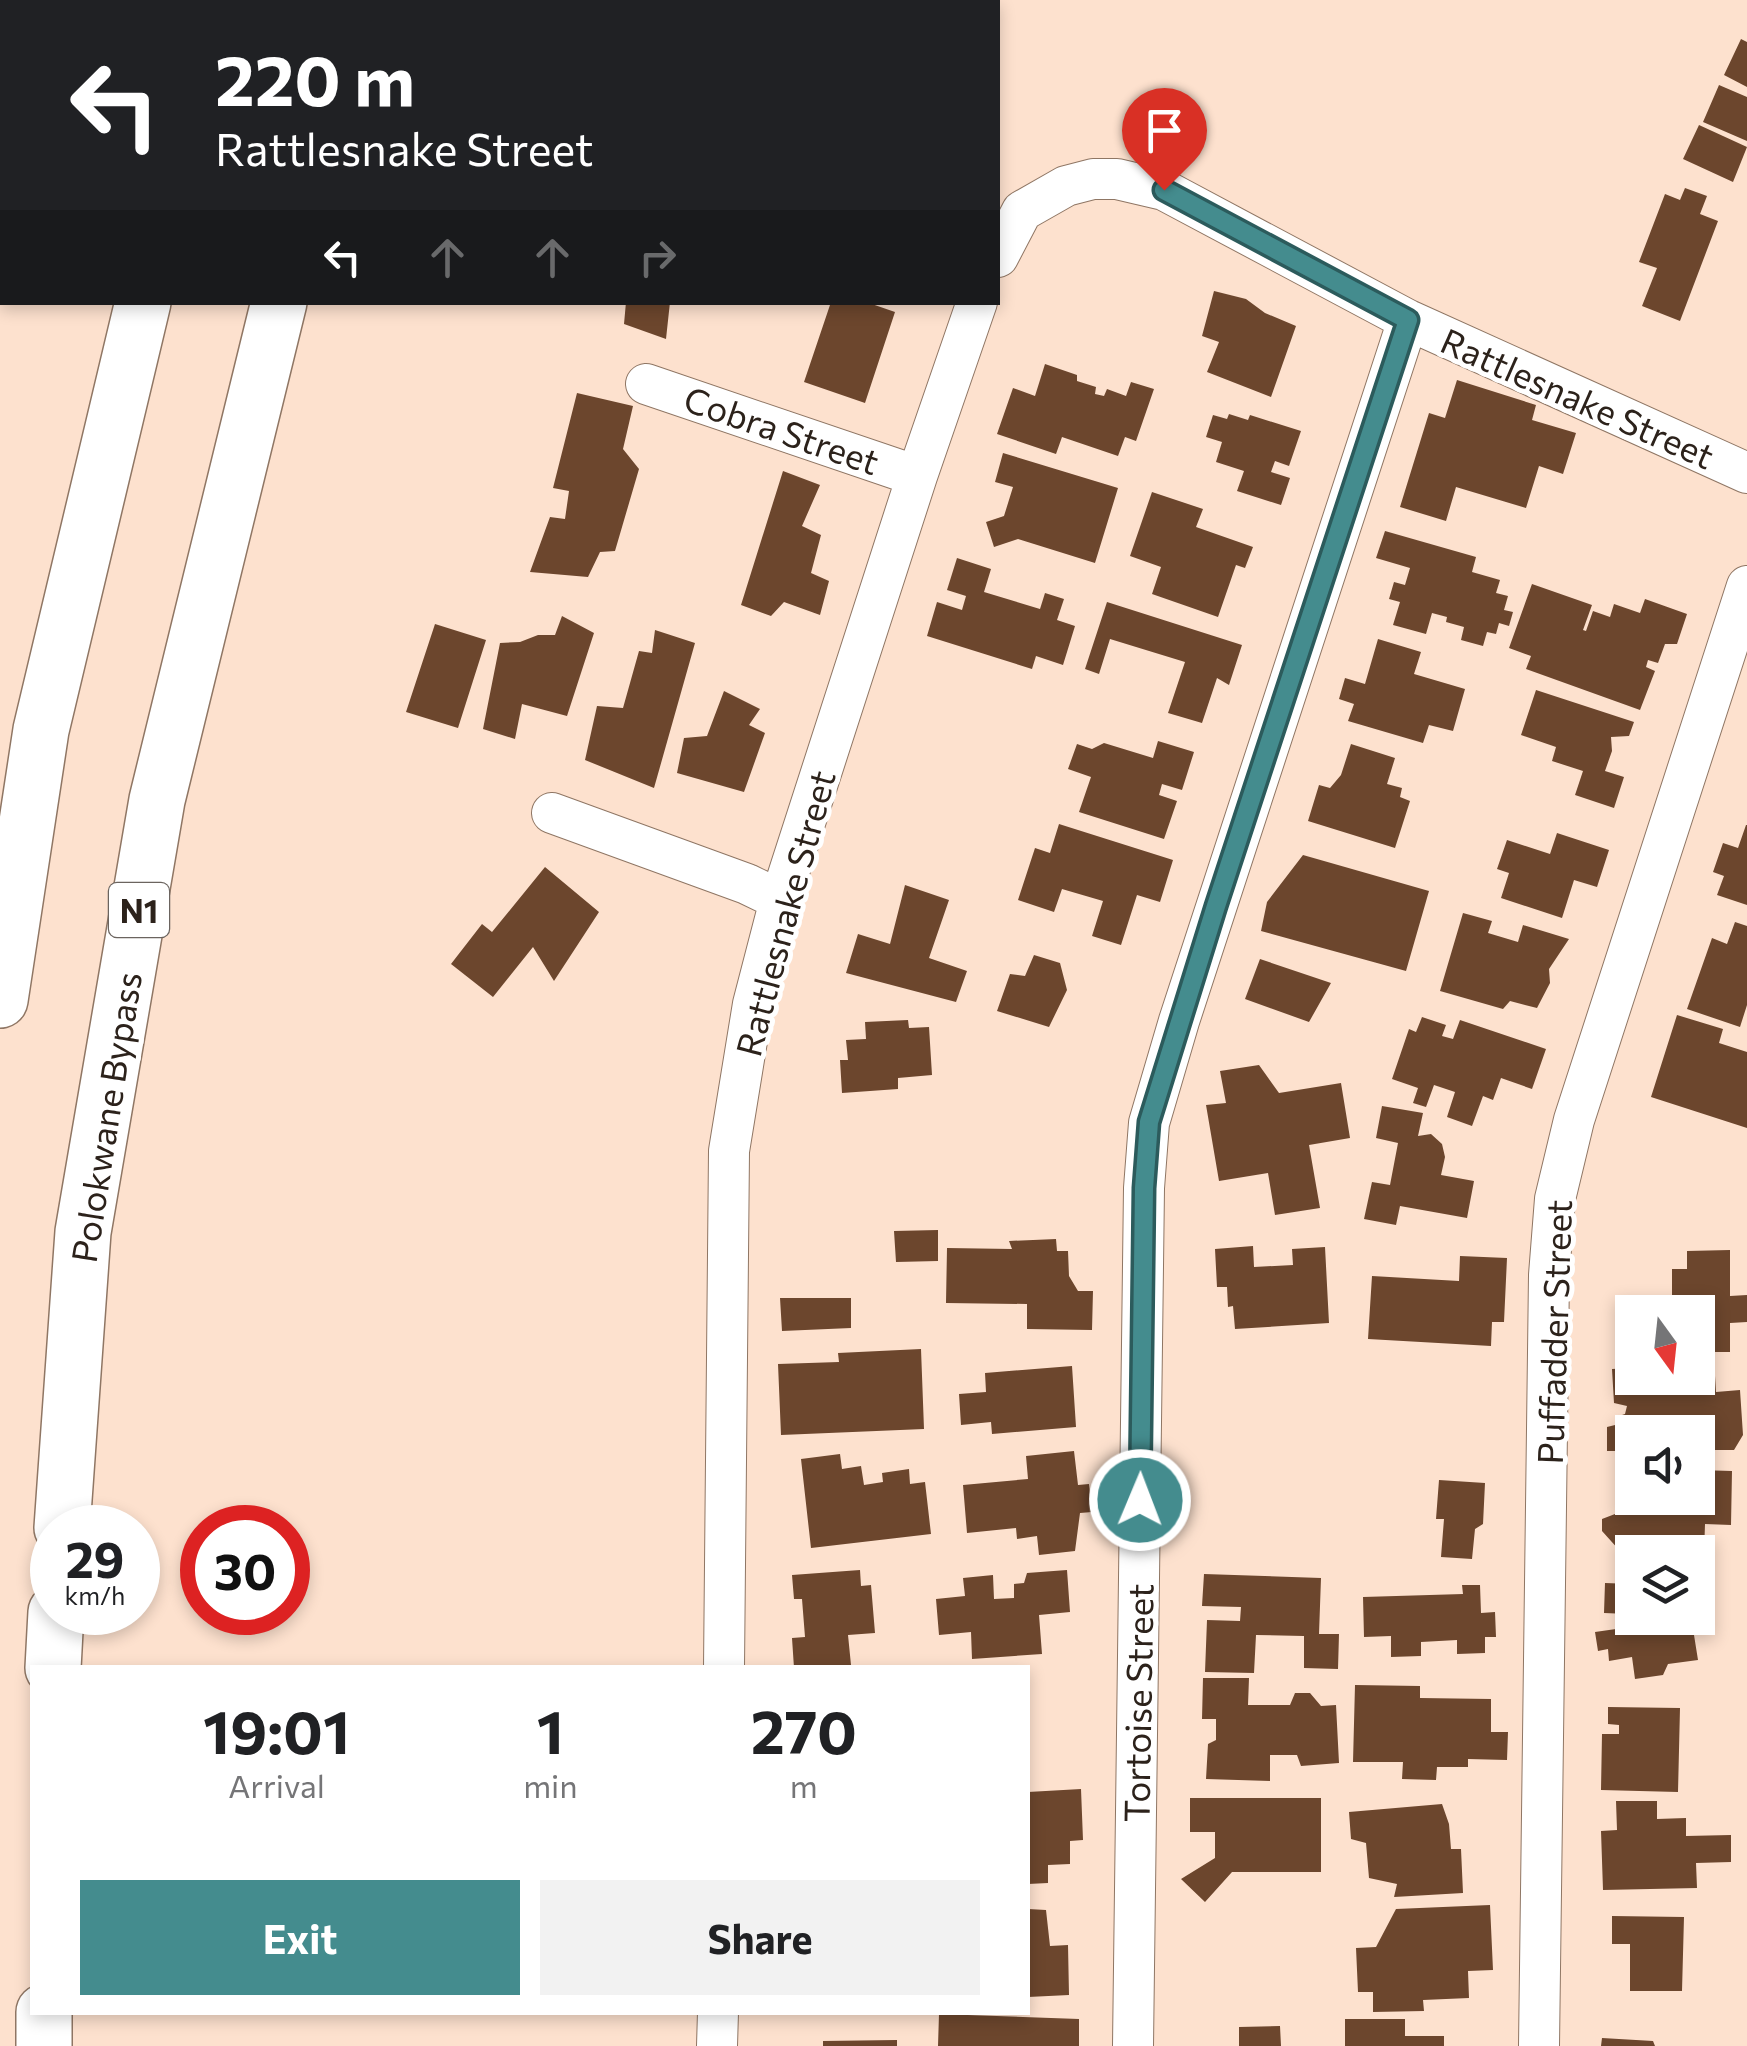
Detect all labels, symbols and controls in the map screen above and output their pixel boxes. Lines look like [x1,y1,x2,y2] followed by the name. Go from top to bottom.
[215,35,415,120] text: 220 m
[50,40,180,170] icon: left
[1122,88,1207,191] pin
[1137,103,1192,158] icon: arrive
[215,120,593,175] text: Rattlesnake Street
[315,230,370,285] icon: left
[420,230,475,285] icon: ahead
[525,230,580,285] icon: ahead
[630,230,685,285] icon: right
[1435,318,1721,476] street label: Rattlesnake Street
[679,376,885,482] street label: Cobra Street
[725,765,843,1061] street label: Rattlesnake Street
[109,883,169,937] road number: N1
[61,969,149,1265] street label: Polokwane Bypass
[1527,1199,1579,1465] street label: Puffadder Street
[1615,1295,1715,1395] north arrow
[1615,1295,1715,1635] map controls
[1615,1415,1715,1515] button: sound
[1088,1448,1192,1552] position arrow
[180,1505,310,1635] speed limit sign: 30
[65,1527,124,1588] text: 29
[1615,1535,1715,1635] button: layers
[65,1580,125,1610] text: km/h
[1113,1583,1161,1823] street label: Tortoise Street
[203,1693,350,1766] text: 19:01
[537,1693,564,1766] text: 1
[751,1693,857,1766] text: 270
[228,1765,325,1805] text: Arrival
[523,1765,578,1805] text: min
[790,1765,818,1805] text: m
[80,1880,520,1995] button: Exit
[540,1880,980,1995] button: Share

